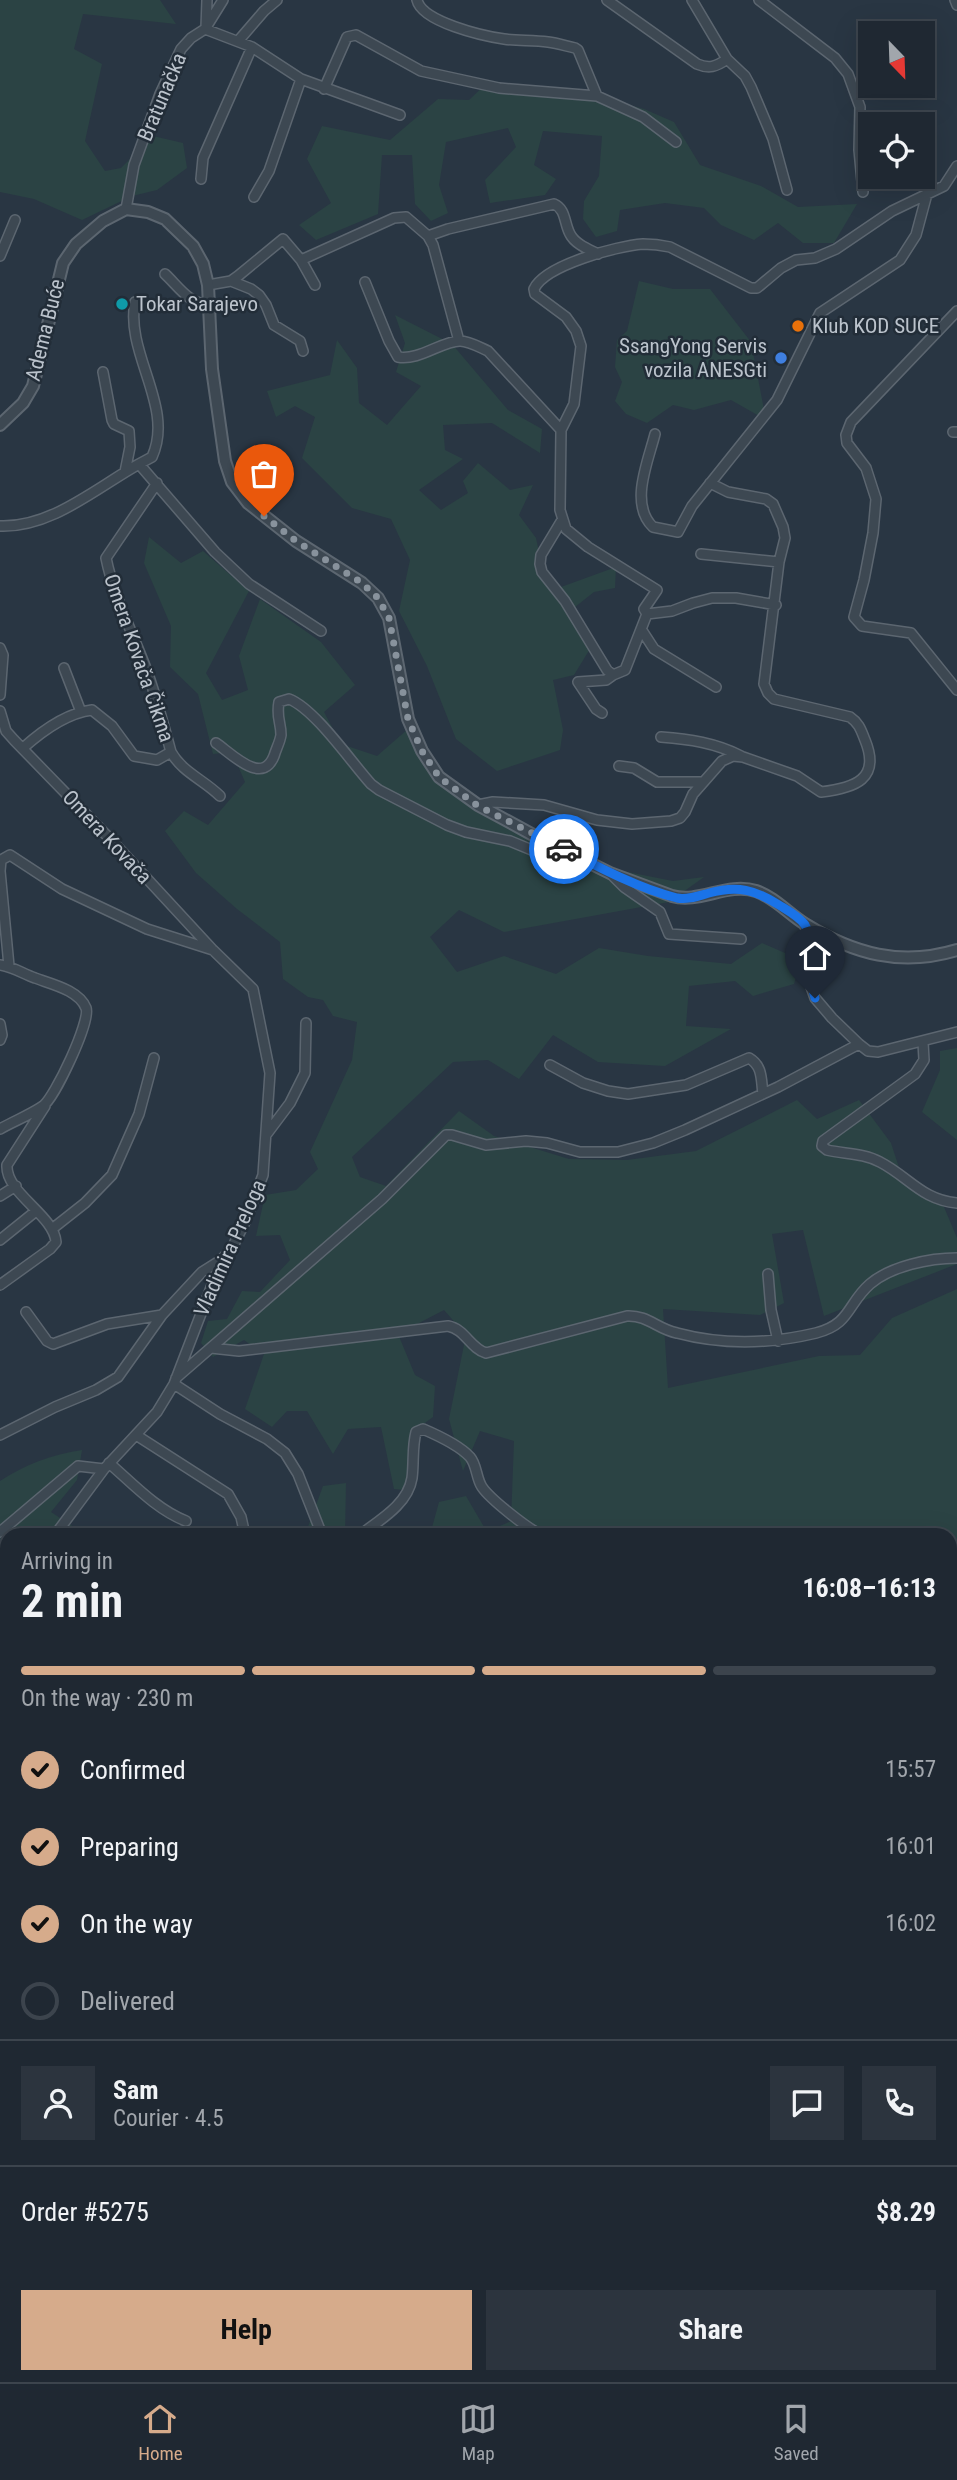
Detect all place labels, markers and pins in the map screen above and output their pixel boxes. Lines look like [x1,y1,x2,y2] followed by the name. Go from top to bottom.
[136,292,258,316] place label: Tokar Sarajevo
[114,296,130,312] marker: Tokar Sarajevo
[812,314,939,338] place label: Klub KOD SUCE
[790,318,806,334] marker: Klub KOD SUCE
[619,334,767,382] place label: SsangYong Servis vozila ANESGti
[773,350,789,366] marker: SsangYong Servis vozila ANESGti
[234,444,294,516] pin
[785,926,845,998] pin

